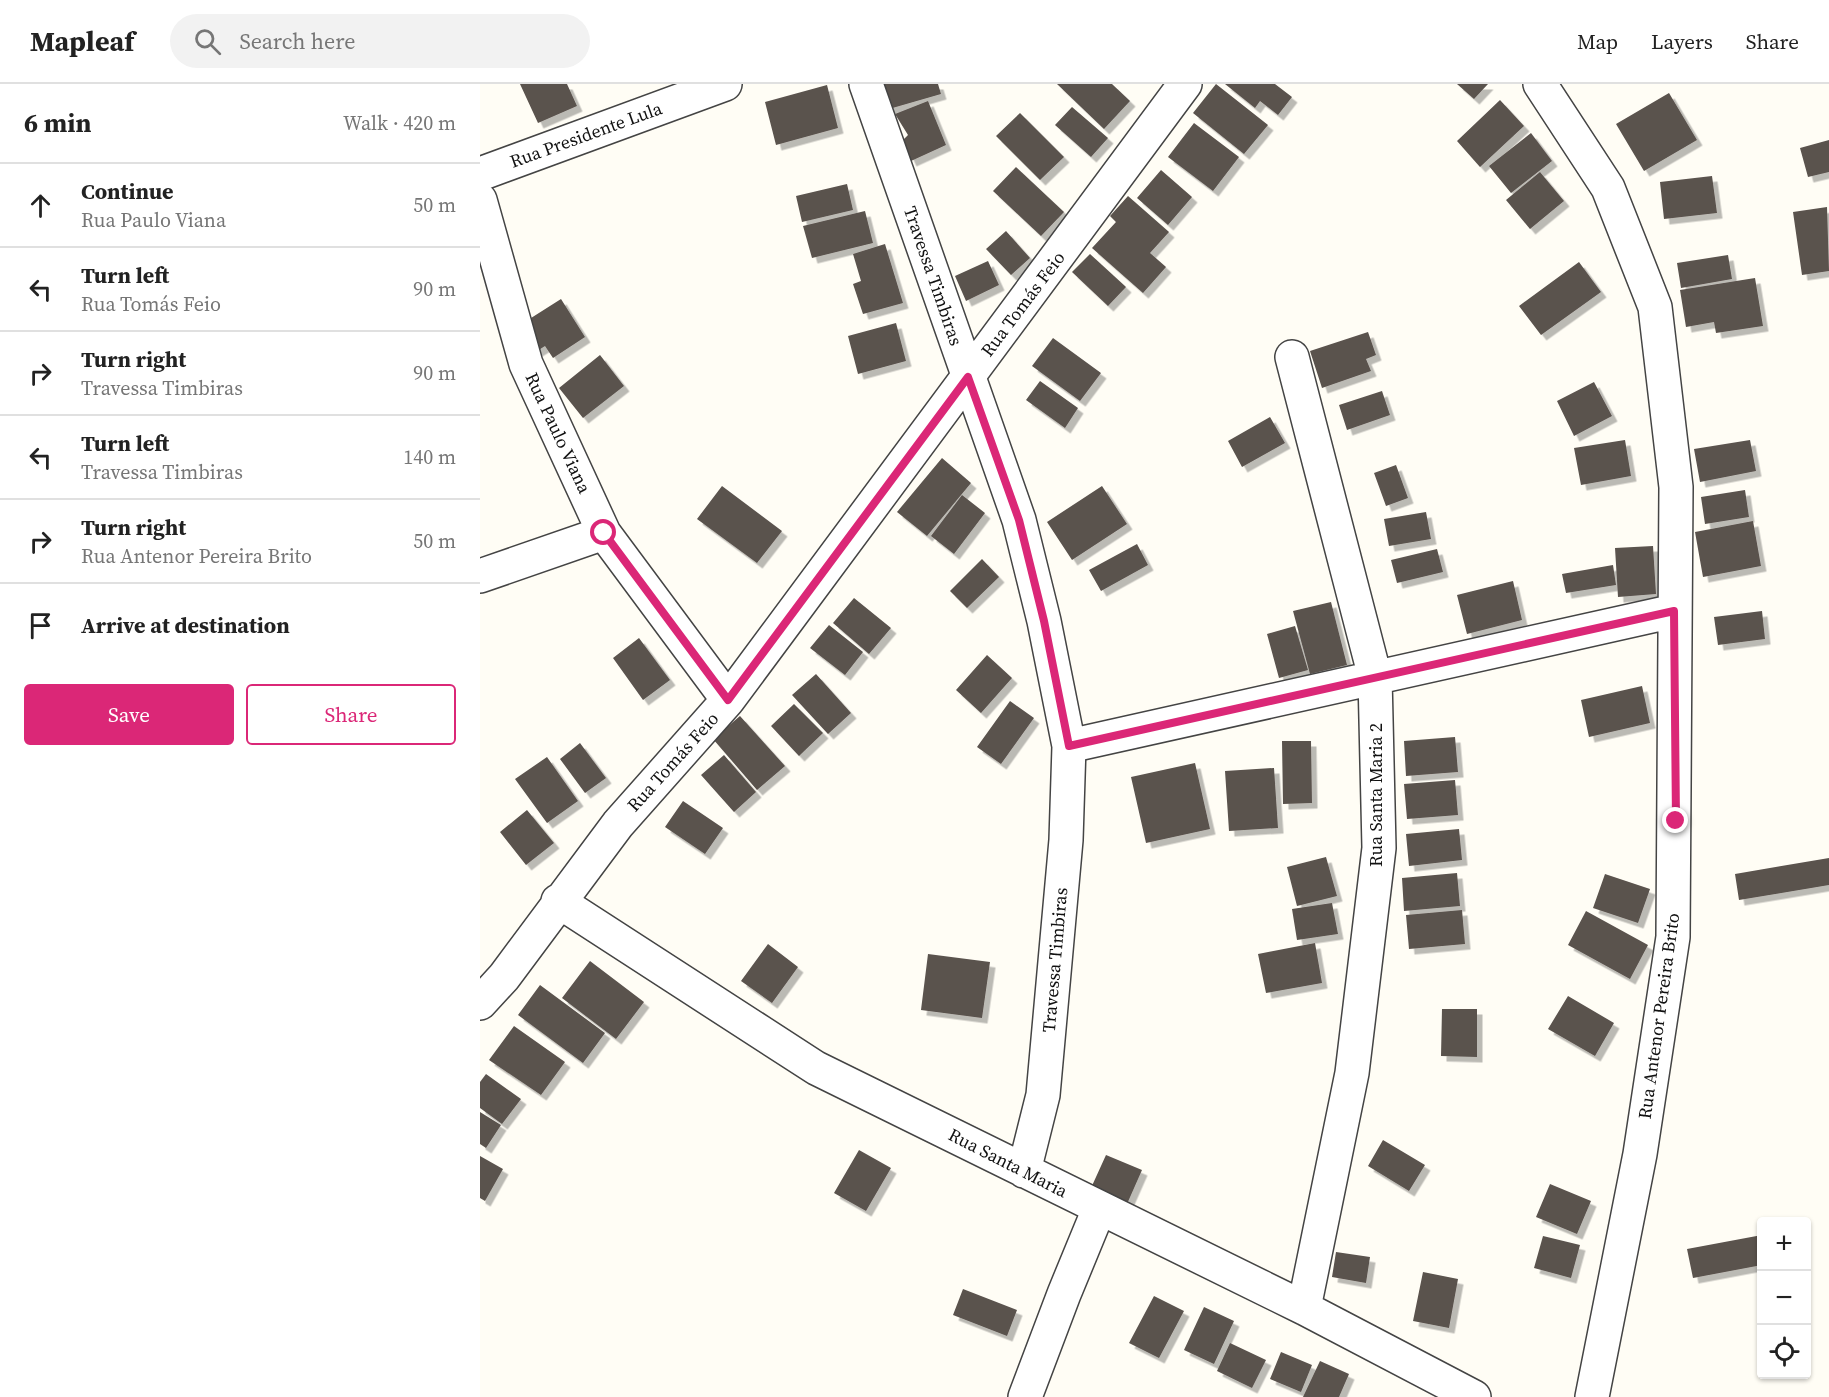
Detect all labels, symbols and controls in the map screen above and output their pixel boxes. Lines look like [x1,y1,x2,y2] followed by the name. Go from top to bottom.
[170,14,590,68] search box
[30,22,134,60] text: Mapleaf
[191,25,224,58] icon: search
[239,26,355,56] text: Search here
[1577,27,1618,56] text: Map
[1651,27,1713,56] text: Layers
[1746,27,1799,56] text: Share
[506,95,666,174] street label: Rua Presidente Lula
[24,105,91,141] text: 6 min
[343,109,456,137] text: Walk · 420 m
[81,176,174,206] text: Continue
[24,189,57,222] icon: ahead
[413,191,456,219] text: 50 m
[898,203,969,349] street label: Travessa Timbiras
[81,206,226,234] text: Rua Paulo Viana
[975,246,1071,362] street label: Rua Tomás Feio
[81,260,169,290] text: Turn left
[24,273,57,306] icon: left
[413,275,456,303] text: 90 m
[81,290,221,318] text: Rua Tomás Feio
[81,344,186,374] text: Turn right
[24,357,57,390] icon: right
[413,359,456,387] text: 90 m
[520,368,598,498] street label: Rua Paulo Viana
[81,374,243,402] text: Travessa Timbiras
[81,428,169,458] text: Turn left
[24,441,57,474] icon: left
[403,443,456,471] text: 140 m
[81,458,243,486] text: Travessa Timbiras
[81,512,186,542] text: Turn right
[590,519,616,545] route start
[24,525,57,558] icon: right
[413,527,456,555] text: 50 m
[81,542,312,570] text: Rua Antenor Pereira Brito
[24,609,57,642] icon: arrive
[81,610,290,640] text: Arrive at destination
[24,684,234,745] button: Save
[246,684,456,745] button: Share
[621,706,724,817] street label: Rua Tomás Feio
[1363,723,1388,867] street label: Rua Santa Maria 2
[1662,807,1688,833] route end
[1036,886,1073,1034] street label: Travessa Timbiras
[1632,911,1685,1121] street label: Rua Antenor Pereira Brito
[944,1122,1073,1204] street label: Rua Santa Maria
[1757,1217,1811,1379] map controls
[1757,1217,1811,1271] button: +
[1757,1271,1811,1325] button: −
[1757,1325,1811,1379] button: locate

